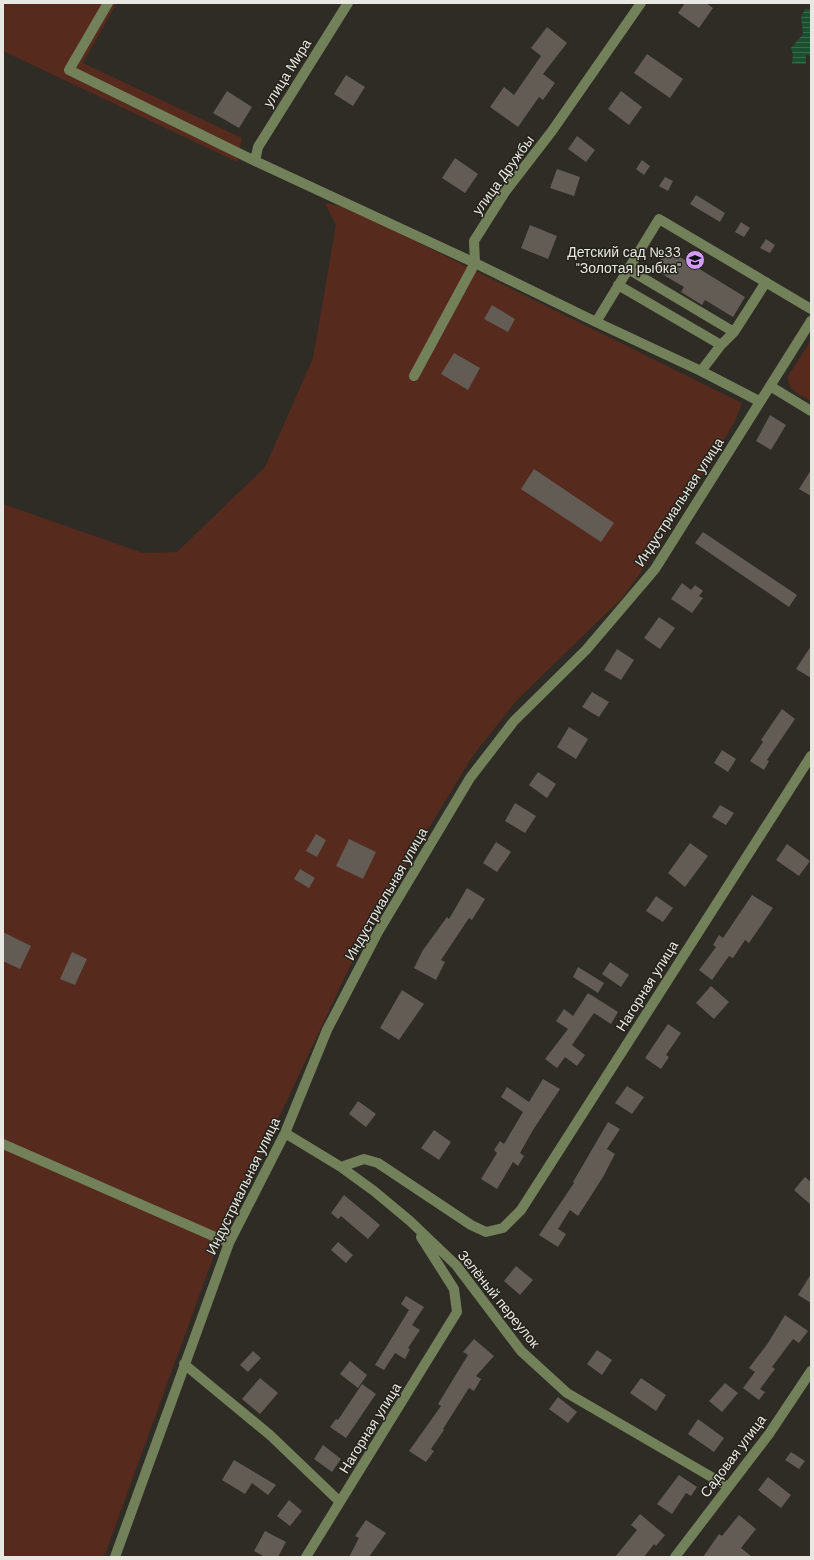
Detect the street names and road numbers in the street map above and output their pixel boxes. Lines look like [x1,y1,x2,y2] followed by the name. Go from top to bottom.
[259,35,315,111] street label: улица Мира
[468,132,538,218] street label: улица Дружбы
[630,434,728,570] street label: Индустриальная улица
[341,824,431,964] street label: Индустриальная улица
[612,937,682,1035] street label: Нагорная улица
[202,1114,284,1258] street label: Индустриальная улица
[454,1246,545,1352] street label: Зелёный переулок
[335,1379,405,1477] street label: Нагорная улица
[696,1411,770,1501] street label: Садовая улица

